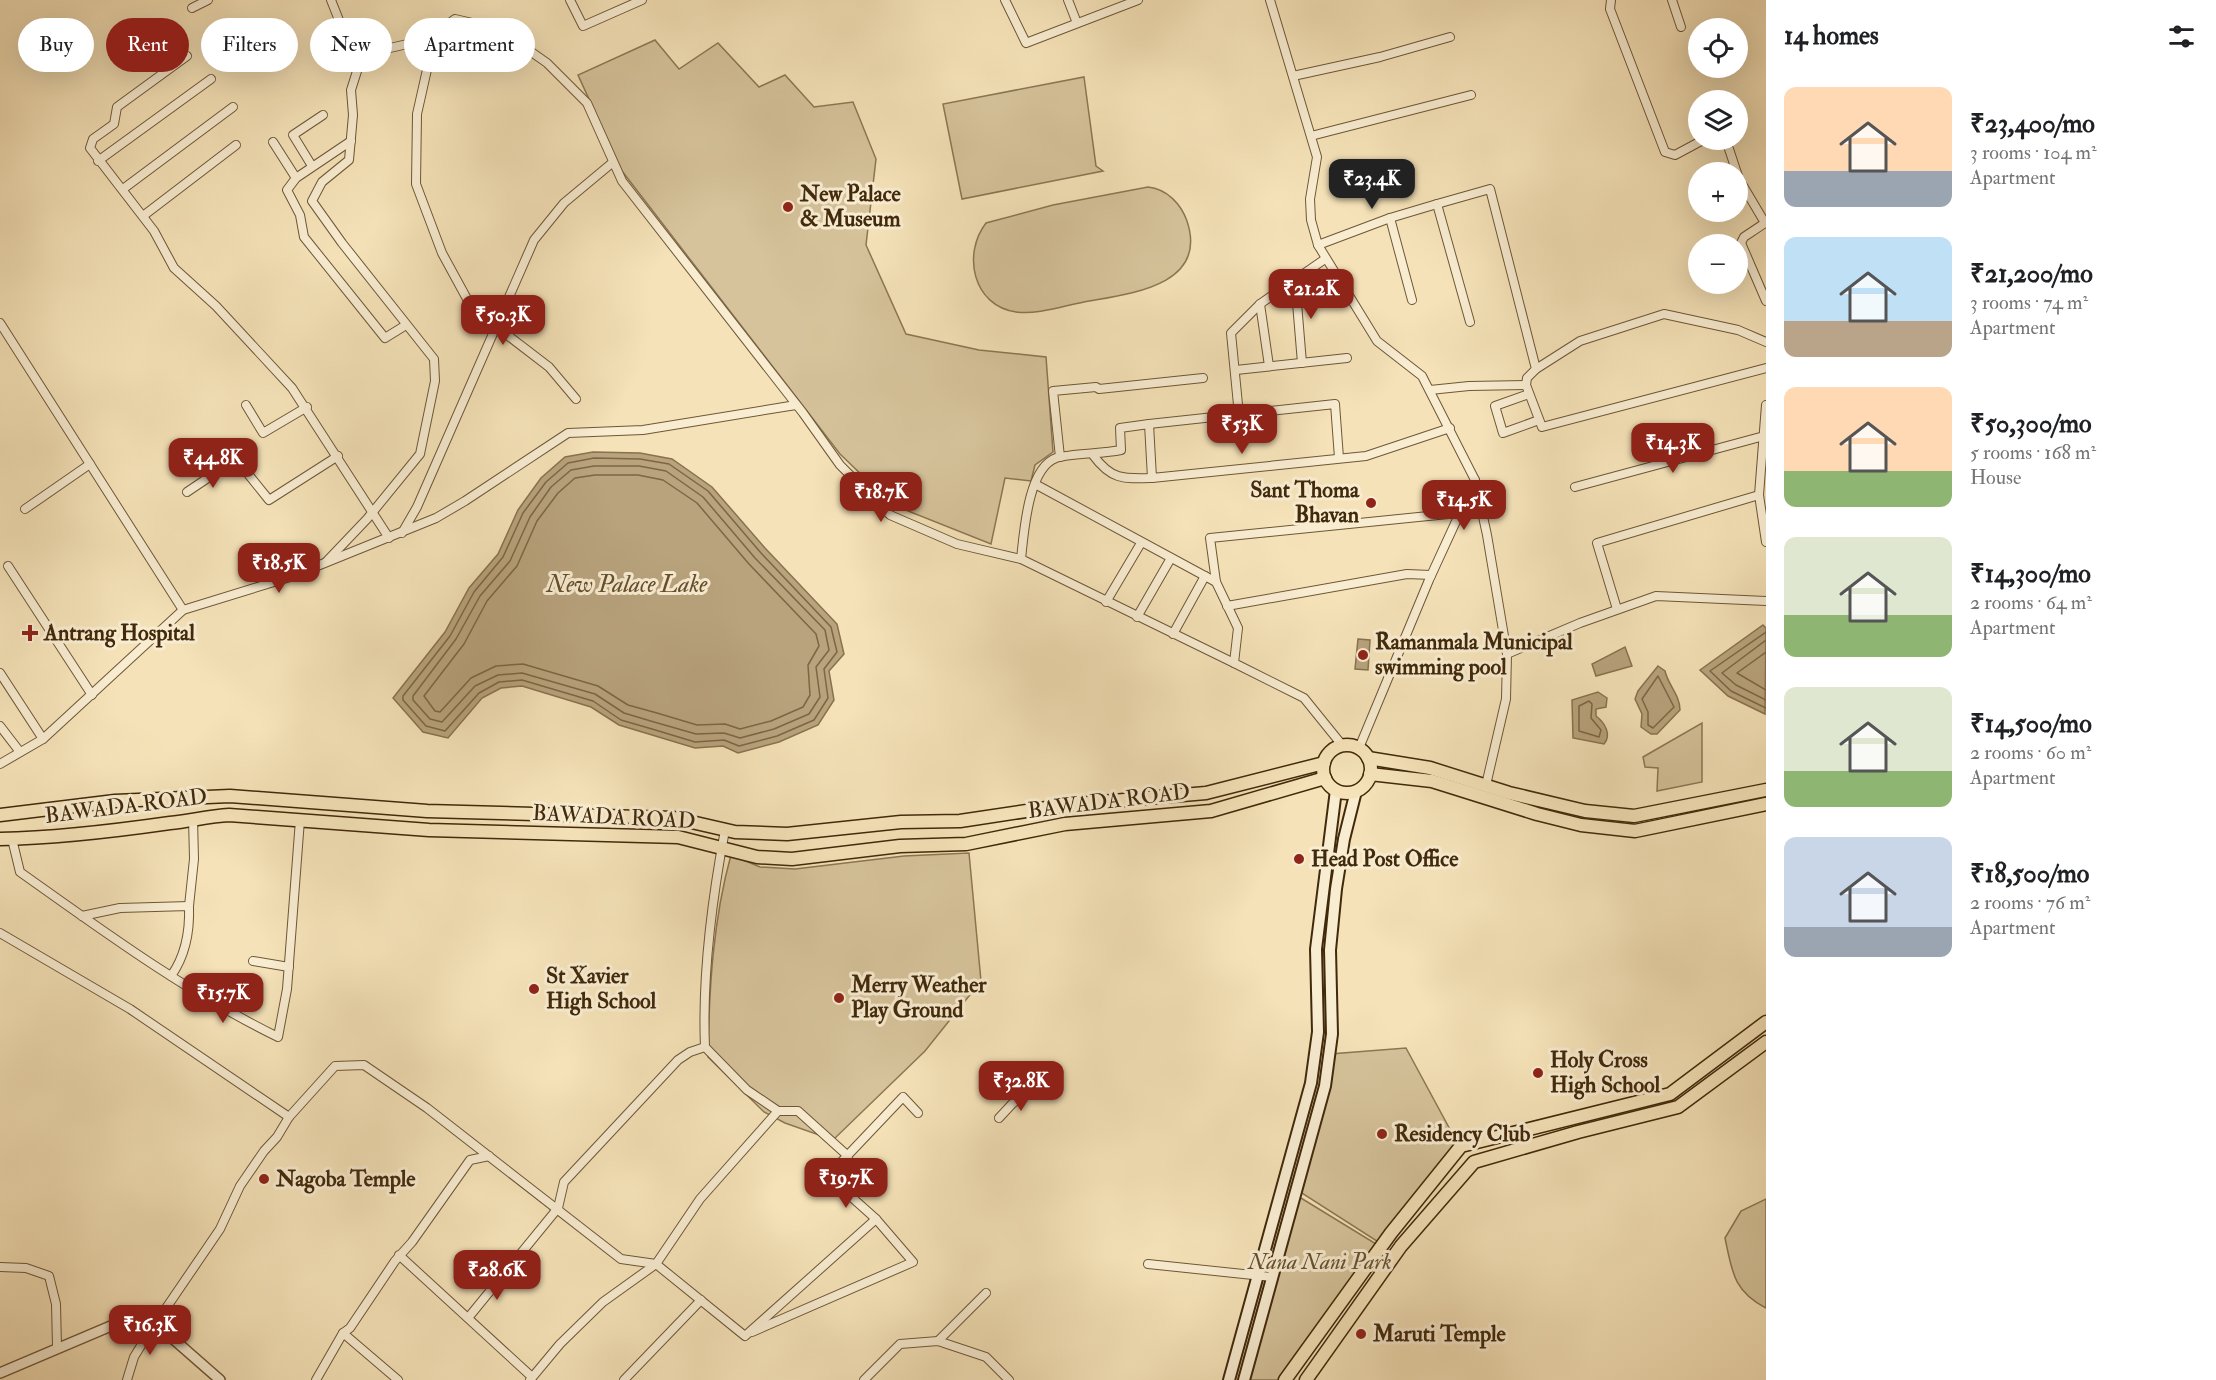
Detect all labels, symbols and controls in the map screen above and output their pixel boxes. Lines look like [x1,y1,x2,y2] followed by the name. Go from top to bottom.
[18,18,94,72] chip: Buy
[106,18,189,72] chip: Rent
[201,18,298,72] chip: Filters
[310,18,392,72] chip: New
[404,18,535,72] chip: Apartment
[1688,18,1748,294] map controls
[1688,18,1748,78] button: locate
[1784,20,1879,52] text: 14 homes
[2165,20,2198,53] icon: filters
[1688,90,1748,150] button: layers
[1970,108,2095,140] text: ₹23,400/mo
[1832,111,1904,183] icon: home
[1970,140,2097,165] text: 3 rooms · 104 m²
[1323,159,1421,210] pin: ₹23.4K
[1688,162,1748,222] button: +
[1970,165,2055,190] text: Apartment
[1343,166,1401,191] text: ₹23.4K
[799,180,902,233] place label: New Palace & Museum
[781,200,795,214] marker: New Palace & Museum
[1688,234,1748,294] button: −
[1970,258,2093,290] text: ₹21,200/mo
[1832,261,1904,333] icon: home
[1262,269,1360,320] pin: ₹21.2K
[1283,276,1339,301] text: ₹21.2K
[1970,290,2088,315] text: 3 rooms · 74 m²
[454,295,552,346] pin: ₹50.3K
[475,302,531,327] text: ₹50.3K
[1970,315,2055,340] text: Apartment
[1206,404,1278,455] pin: ₹53K
[1970,408,2092,440] text: ₹50,300/mo
[1221,411,1263,436] text: ₹53K
[1832,411,1904,483] icon: home
[1624,423,1722,474] pin: ₹14.3K
[1645,430,1701,455] text: ₹14.3K
[164,438,262,489] pin: ₹44.8K
[1970,440,2096,465] text: 5 rooms · 168 m²
[183,445,243,470] text: ₹44.8K
[1970,465,2021,490] text: House
[832,472,930,523] pin: ₹18.7K
[1250,476,1360,529] place label: Sant Thoma Bhavan
[854,479,908,504] text: ₹18.7K
[1415,480,1513,531] pin: ₹14.5K
[1436,487,1492,512] text: ₹14.5K
[1364,496,1378,510] marker: Sant Thoma Bhavan
[230,543,328,594] pin: ₹18.5K
[252,550,306,575] text: ₹18.5K
[1970,558,2091,590] text: ₹14,300/mo
[1832,561,1904,633] icon: home
[545,569,708,600] water label: New Palace Lake
[1970,590,2092,615] text: 2 rooms · 64 m²
[1970,615,2055,640] text: Apartment
[43,619,195,648] place label: Antrang Hospital
[21,624,39,642] marker: Antrang Hospital
[1375,628,1573,682] place label: Ramanmala Municipal swimming pool
[1356,648,1370,662] marker: Ramanmala Municipal swimming pool
[1970,708,2092,740] text: ₹14,500/mo
[1832,711,1904,783] icon: home
[1970,740,2091,765] text: 2 rooms · 60 m²
[1970,765,2055,790] text: Apartment
[1026,777,1192,825] street label: BAWADA ROAD
[43,782,209,830] street label: BAWADA ROAD
[532,799,696,835] street label: BAWADA ROAD
[1311,845,1459,873] place label: Head Post Office
[1292,852,1306,866] marker: Head Post Office
[1970,858,2089,890] text: ₹18,500/mo
[1832,861,1904,933] icon: home
[1970,890,2090,915] text: 2 rooms · 76 m²
[1970,915,2055,940] text: Apartment
[546,962,657,1016] place label: St Xavier High School
[850,971,987,1025] place label: Merry Weather Play Ground
[174,973,272,1024] pin: ₹15.7K
[196,980,250,1005] text: ₹15.7K
[527,982,541,996] marker: St Xavier High School
[832,991,846,1005] marker: Merry Weather Play Ground
[1550,1046,1661,1100] place label: Holy Cross High School
[972,1061,1070,1112] pin: ₹32.8K
[1531,1066,1545,1080] marker: Holy Cross High School
[993,1068,1049,1093] text: ₹32.8K
[1394,1120,1531,1149] place label: Residency Club
[1375,1127,1389,1141] marker: Residency Club
[797,1158,895,1209] pin: ₹19.7K
[275,1165,416,1194] place label: Nagoba Temple
[818,1165,874,1190] text: ₹19.7K
[257,1172,271,1186] marker: Nagoba Temple
[1247,1248,1392,1276] park label: Nana Nani Park
[448,1250,546,1301] pin: ₹28.6K
[468,1257,526,1282] text: ₹28.6K
[101,1305,199,1356] pin: ₹16.3K
[123,1312,177,1337] text: ₹16.3K
[1372,1320,1507,1349] place label: Maruti Temple
[1354,1327,1368,1341] marker: Maruti Temple

